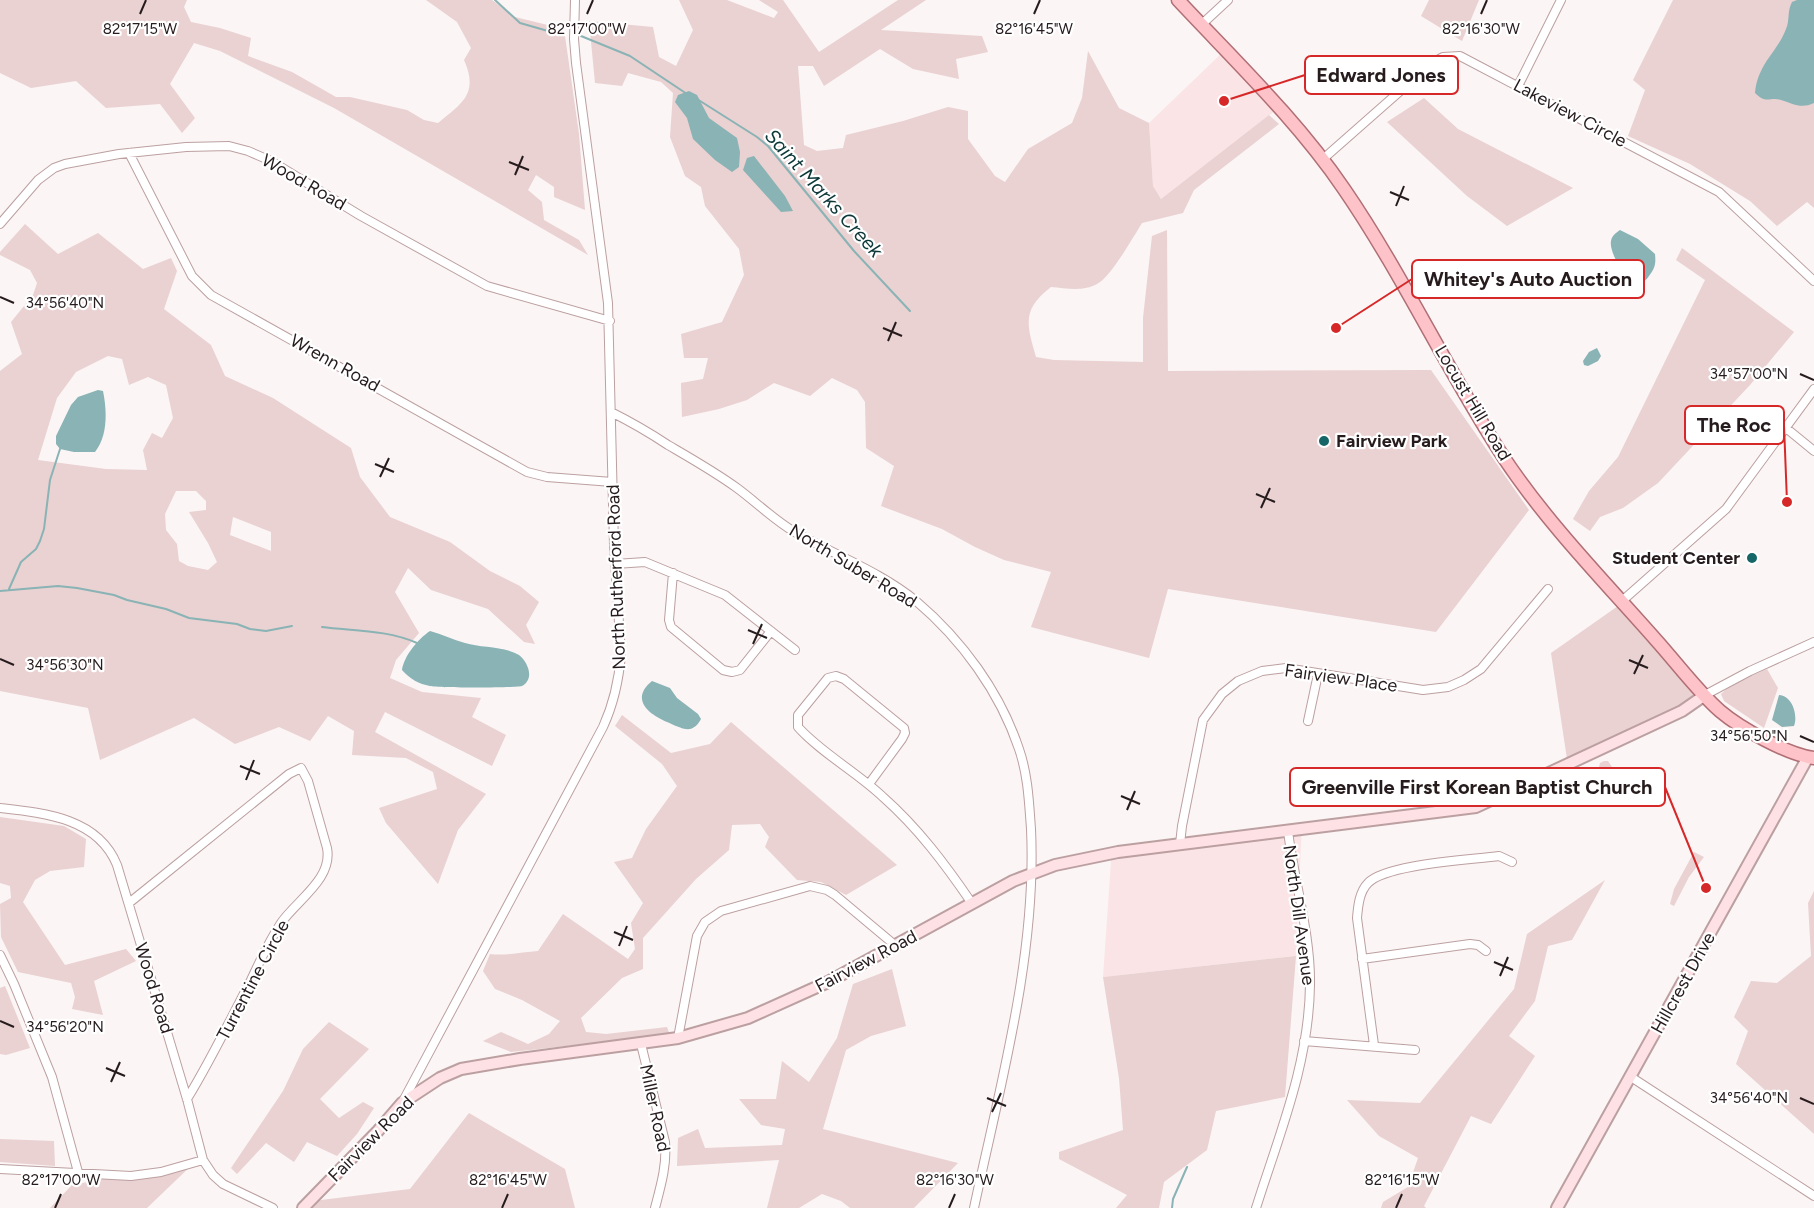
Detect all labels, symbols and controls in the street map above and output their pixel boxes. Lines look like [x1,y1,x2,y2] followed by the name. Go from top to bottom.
[103,20,178,38] text: 82°17'15"W
[548,20,627,38] text: 82°17'00"W
[995,20,1074,38] text: 82°16'45"W
[1442,20,1520,38] text: 82°16'30"W
[1305,56,1458,94] callout: Edward Jones
[1316,63,1446,87] text: Edward Jones
[1510,74,1631,152] street label: Lakeview Circle
[760,124,889,263] water label: Saint Marks Creek
[258,149,350,215] street label: Wood Road
[1412,260,1644,298] callout: Whitey's Auto Auction
[1424,267,1632,291] text: Whitey's Auto Auction
[26,294,104,312] text: 34°56'40"N
[286,329,384,397] street label: Wrenn Road
[1430,341,1516,465] street label: Locust Hill Road
[1710,365,1788,383] text: 34°57'00"N
[1685,406,1784,444] callout: The Roc
[1697,413,1771,437] text: The Roc
[1336,430,1448,452] place label: Fairview Park
[1317,434,1331,448] marker: Fairview Park
[602,484,630,670] street label: North Rutherford Road
[785,519,921,613] street label: North Suber Road
[1612,547,1740,569] place label: Student Center
[1745,551,1759,565] marker: Student Center
[26,656,104,674] text: 34°56'30"N
[1283,659,1399,697] street label: Fairview Place
[1710,727,1788,745] text: 34°56'50"N
[1290,768,1665,806] callout: Greenville First Korean Baptist Church
[1302,775,1653,799] text: Greenville First Korean Baptist Church
[1278,843,1320,987] street label: North Dill Avenue
[212,916,294,1044] street label: Turrentine Circle
[811,925,921,997] street label: Fairview Road
[1646,928,1720,1038] street label: Hillcrest Drive
[130,940,178,1036] street label: Wood Road
[26,1018,104,1036] text: 34°56'20"N
[635,1062,675,1154] street label: Miller Road
[1710,1089,1788,1107] text: 34°56'40"N
[324,1092,418,1186] street label: Fairview Road
[22,1171,101,1189] text: 82°17'00"W
[469,1171,548,1189] text: 82°16'45"W
[916,1171,994,1189] text: 82°16'30"W
[1365,1171,1440,1189] text: 82°16'15"W

